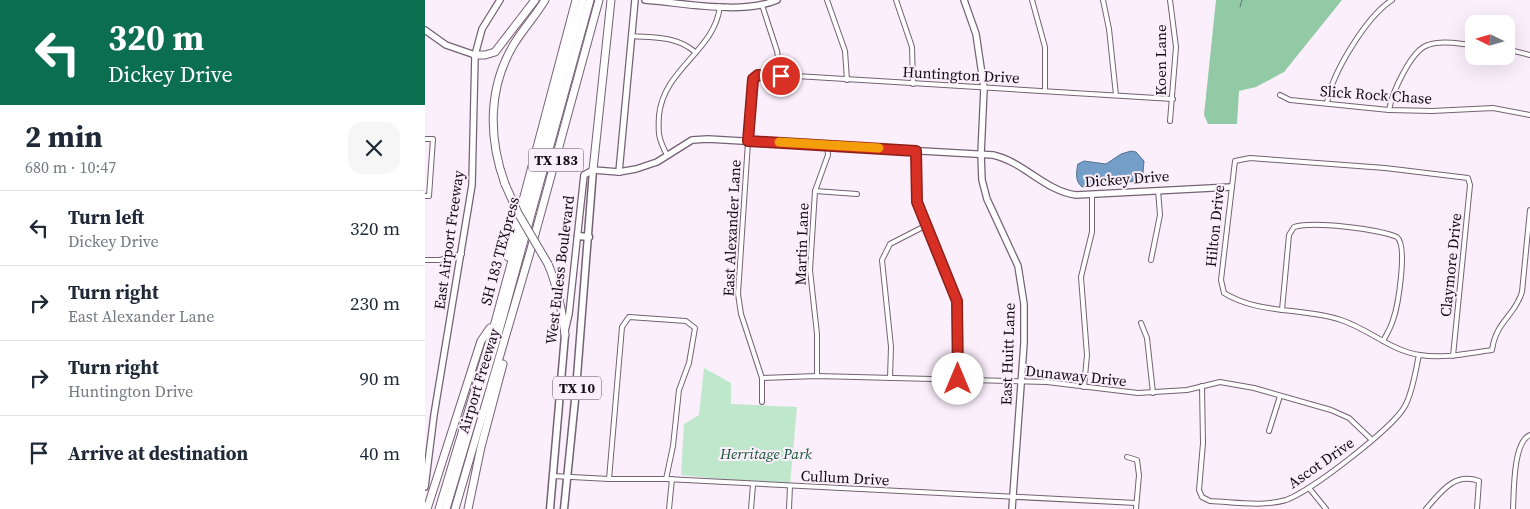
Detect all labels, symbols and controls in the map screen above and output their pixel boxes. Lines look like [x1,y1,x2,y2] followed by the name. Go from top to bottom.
[108,14,204,62] text: 320 m
[1465,15,1515,65] north arrow
[1465,15,1515,65] map controls
[25,20,90,85] icon: left
[1150,24,1171,96] street label: Koen Lane
[760,55,802,97] pin
[108,59,233,89] text: Dickey Drive
[902,61,1021,88] street label: Huntington Drive
[767,62,795,90] icon: arrive
[1319,80,1433,109] street label: Slick Rock Chase
[25,116,103,157] text: 2 min
[348,122,400,174] button: close
[529,148,583,172] road number: TX 183
[25,156,116,178] text: 680 m · 10:47
[717,159,746,297] street label: East Alexander Lane
[1084,165,1170,192] street label: Dickey Drive
[428,169,469,311] street label: East Airport Freeway
[1200,183,1229,268] street label: Hilton Drive
[475,194,524,307] street label: SH 183 TEXpress
[540,194,579,346] street label: West Euless Boulevard
[790,202,813,286] street label: Martin Lane
[68,204,144,230] text: Turn left
[1435,212,1466,318] street label: Claymore Drive
[25,214,53,242] icon: left
[350,215,400,241] text: 320 m
[68,230,159,252] text: Dickey Drive
[68,279,159,305] text: Turn right
[25,289,53,317] icon: right
[350,290,400,316] text: 230 m
[995,302,1020,406] street label: East Huitt Lane
[68,305,214,327] text: East Alexander Lane
[453,325,505,436] street label: Airport Freeway
[931,352,983,404] position arrow
[68,354,159,380] text: Turn right
[1024,360,1128,391] street label: Dunaway Drive
[25,364,53,392] icon: right
[359,365,400,391] text: 90 m
[553,376,601,399] road number: TX 10
[68,380,193,402] text: Huntington Drive
[1283,432,1358,493] street label: Ascot Drive
[25,439,53,467] icon: arrive
[68,440,248,466] text: Arrive at destination
[359,440,400,466] text: 40 m
[719,443,813,464] park label: Herritage Park
[800,465,890,490] street label: Cullum Drive

